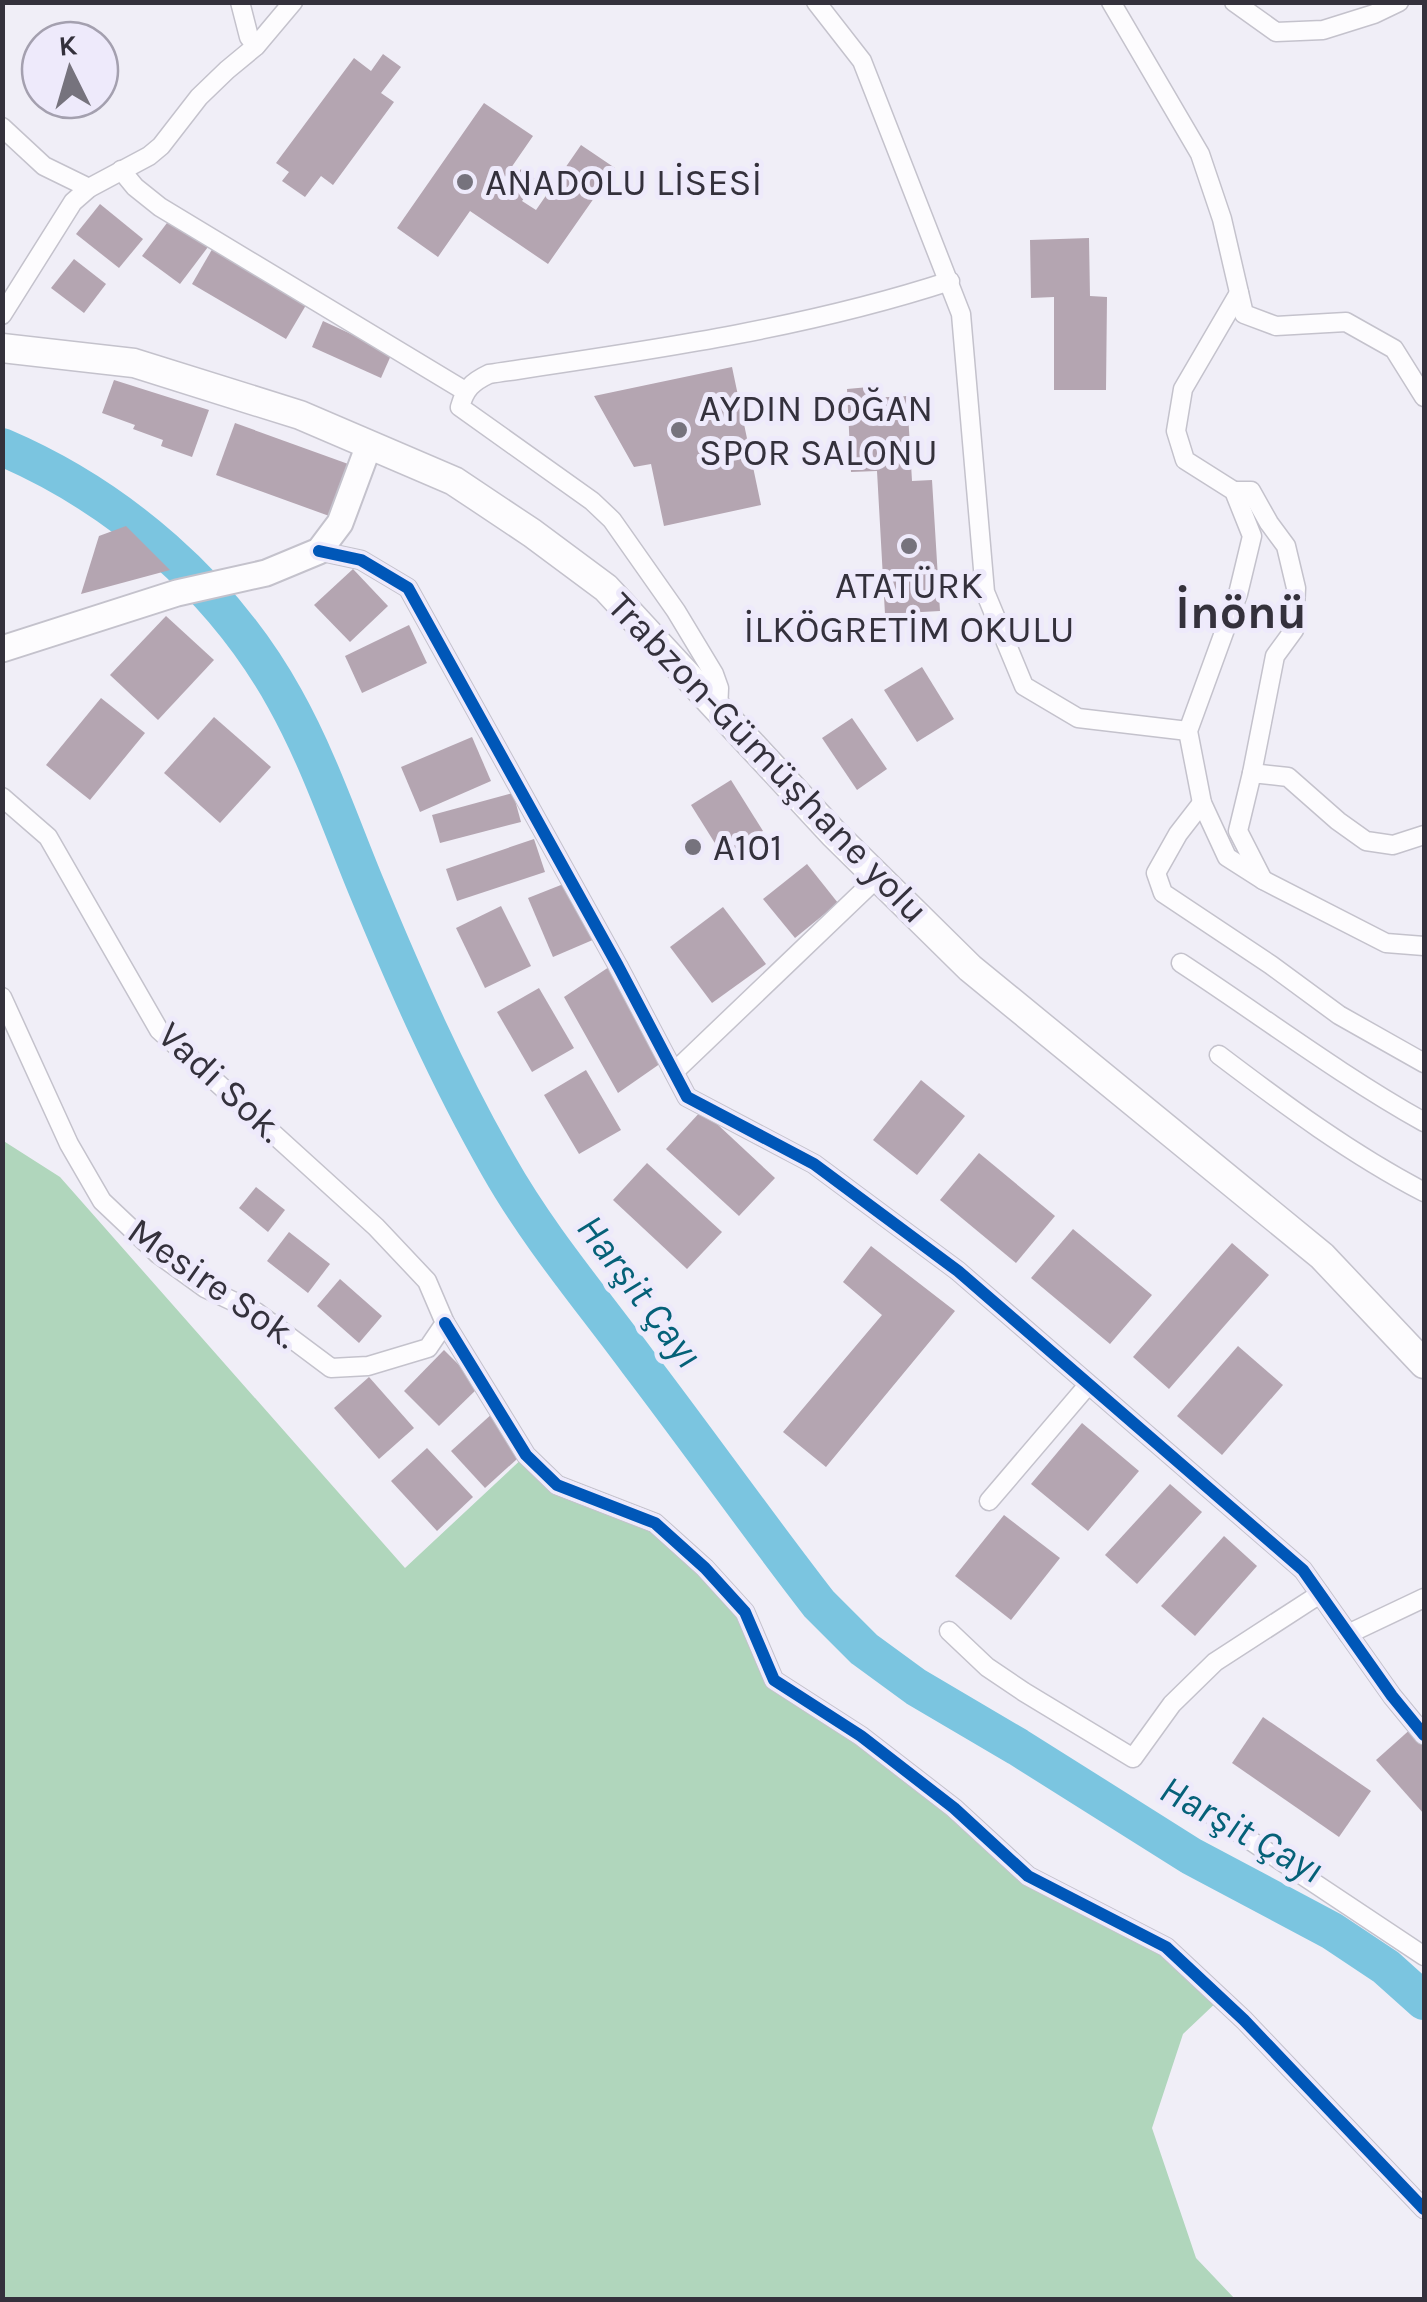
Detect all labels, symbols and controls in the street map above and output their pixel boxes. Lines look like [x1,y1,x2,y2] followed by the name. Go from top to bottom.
[20,20,120,120] north arrow
[57,28,79,63] text: K
[485,160,762,205] place label: ANADOLU LİSESİ
[454,171,476,193] marker: ANADOLU LİSESİ
[699,386,938,475] place label: AYDIN DOĞAN SPOR SALONU
[668,419,690,441] marker: AYDIN DOĞAN SPOR SALONU
[898,535,920,557] marker: ATATÜRK İLKÖGRETİM OKULU
[744,563,1075,652] place label: ATATÜRK İLKÖGRETİM OKULU
[598,583,938,933] street label: Trabzon-Gümüşhane yolu
[1175,584,1307,640] district label: İnönü
[713,825,783,870] place label: A101
[682,836,704,858] marker: A101
[149,1012,293,1152] street label: Vadi Sok.
[567,1205,713,1377] water label: Harşit Çayı
[119,1208,307,1358] street label: Mesire Sok.
[1152,1765,1332,1893] water label: Harşit Çayı

